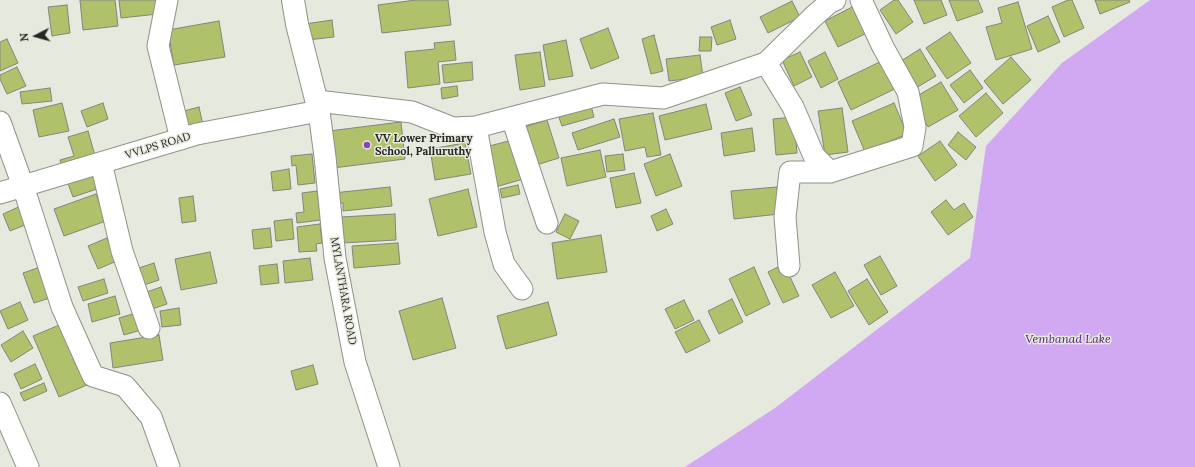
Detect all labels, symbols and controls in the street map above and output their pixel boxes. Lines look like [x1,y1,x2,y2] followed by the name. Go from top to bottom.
[16,16,56,56] north arrow
[17,32,31,42] text: N
[124,130,192,162] street label: VVLPS ROAD
[375,132,472,158] place label: VV Lower Primary School, Palluruthy
[362,140,372,150] marker: VV Lower Primary School, Palluruthy
[327,236,359,346] street label: MYLANTHARA ROAD
[1025,333,1111,347] water label: Vembanad Lake

